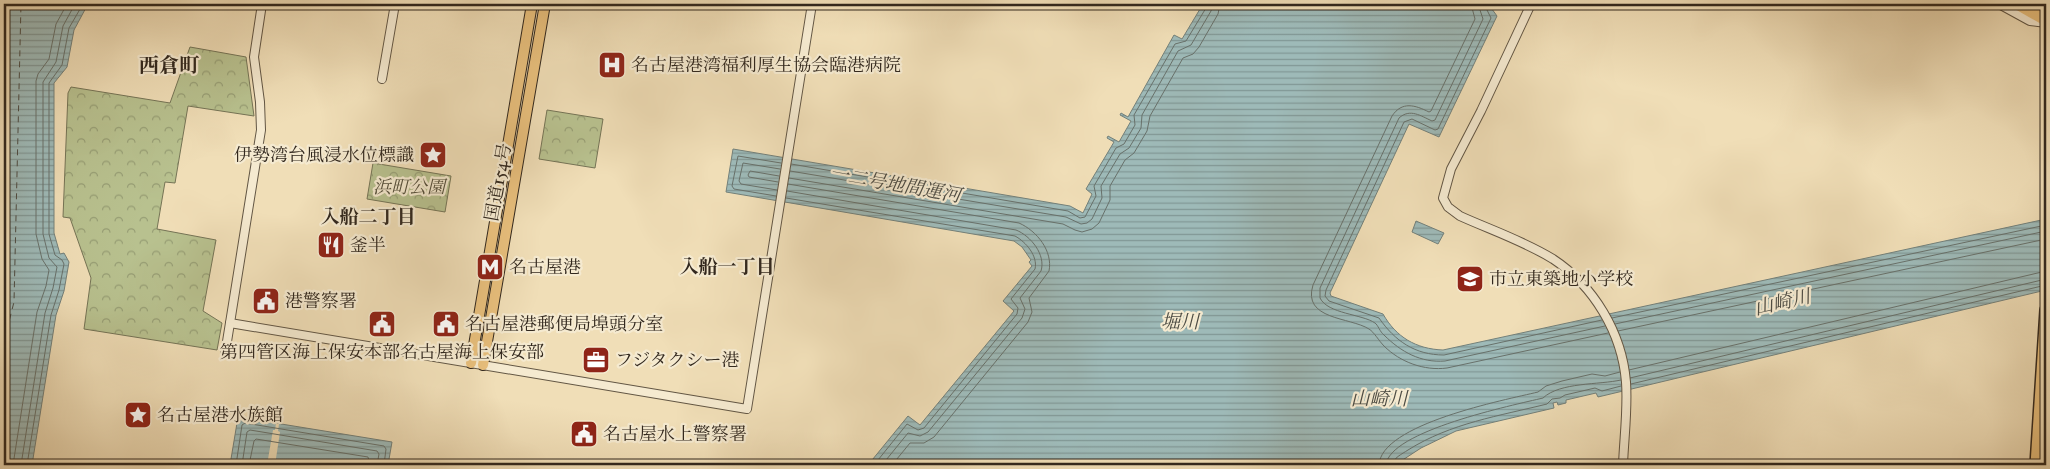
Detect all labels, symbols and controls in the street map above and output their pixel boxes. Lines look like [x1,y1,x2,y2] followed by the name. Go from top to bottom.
[597,50,627,80] hospital icon: 名古屋港湾福利厚生協会臨港病院
[139,53,200,77] district label: 西倉町
[631,54,901,76] place label: 名古屋港湾福利厚生協会臨港病院
[418,140,448,170] place icon: 伊勢湾台風浸水位標識
[480,141,516,223] street label: 国道154号
[234,144,414,166] place label: 伊勢湾台風浸水位標識
[828,161,965,207] water label: 一二号地間運河
[373,176,448,198] park label: 浜町公園
[320,205,416,228] district label: 入船二丁目
[316,230,346,260] restaurant icon: 釜半
[350,234,386,256] place label: 釜半
[475,252,505,282] metro station icon: 名古屋港
[679,255,775,278] district label: 入船一丁目
[509,256,581,278] place label: 名古屋港
[1455,264,1485,294] school or university icon: 市立東築地小学校
[1489,268,1633,290] place label: 市立東築地小学校
[1752,284,1814,320] water label: 山崎川
[251,286,281,316] public building icon: 港警察署
[285,290,357,312] place label: 港警察署
[367,309,397,339] public building icon: 第四管区海上保安本部名古屋海上保安部
[431,309,461,339] public building icon: 名古屋港郵便局埠頭分室
[1161,310,1201,333] water label: 堀川
[465,313,663,335] place label: 名古屋港郵便局埠頭分室
[220,341,544,363] place label: 第四管区海上保安本部名古屋海上保安部
[581,345,611,375] office icon: フジタクシー港
[615,349,740,371] place label: フジタクシー港
[1350,387,1409,410] water label: 山崎川
[123,400,153,430] place icon: 名古屋港水族館
[157,404,283,426] place label: 名古屋港水族館
[569,419,599,449] public building icon: 名古屋水上警察署
[603,423,747,445] place label: 名古屋水上警察署

